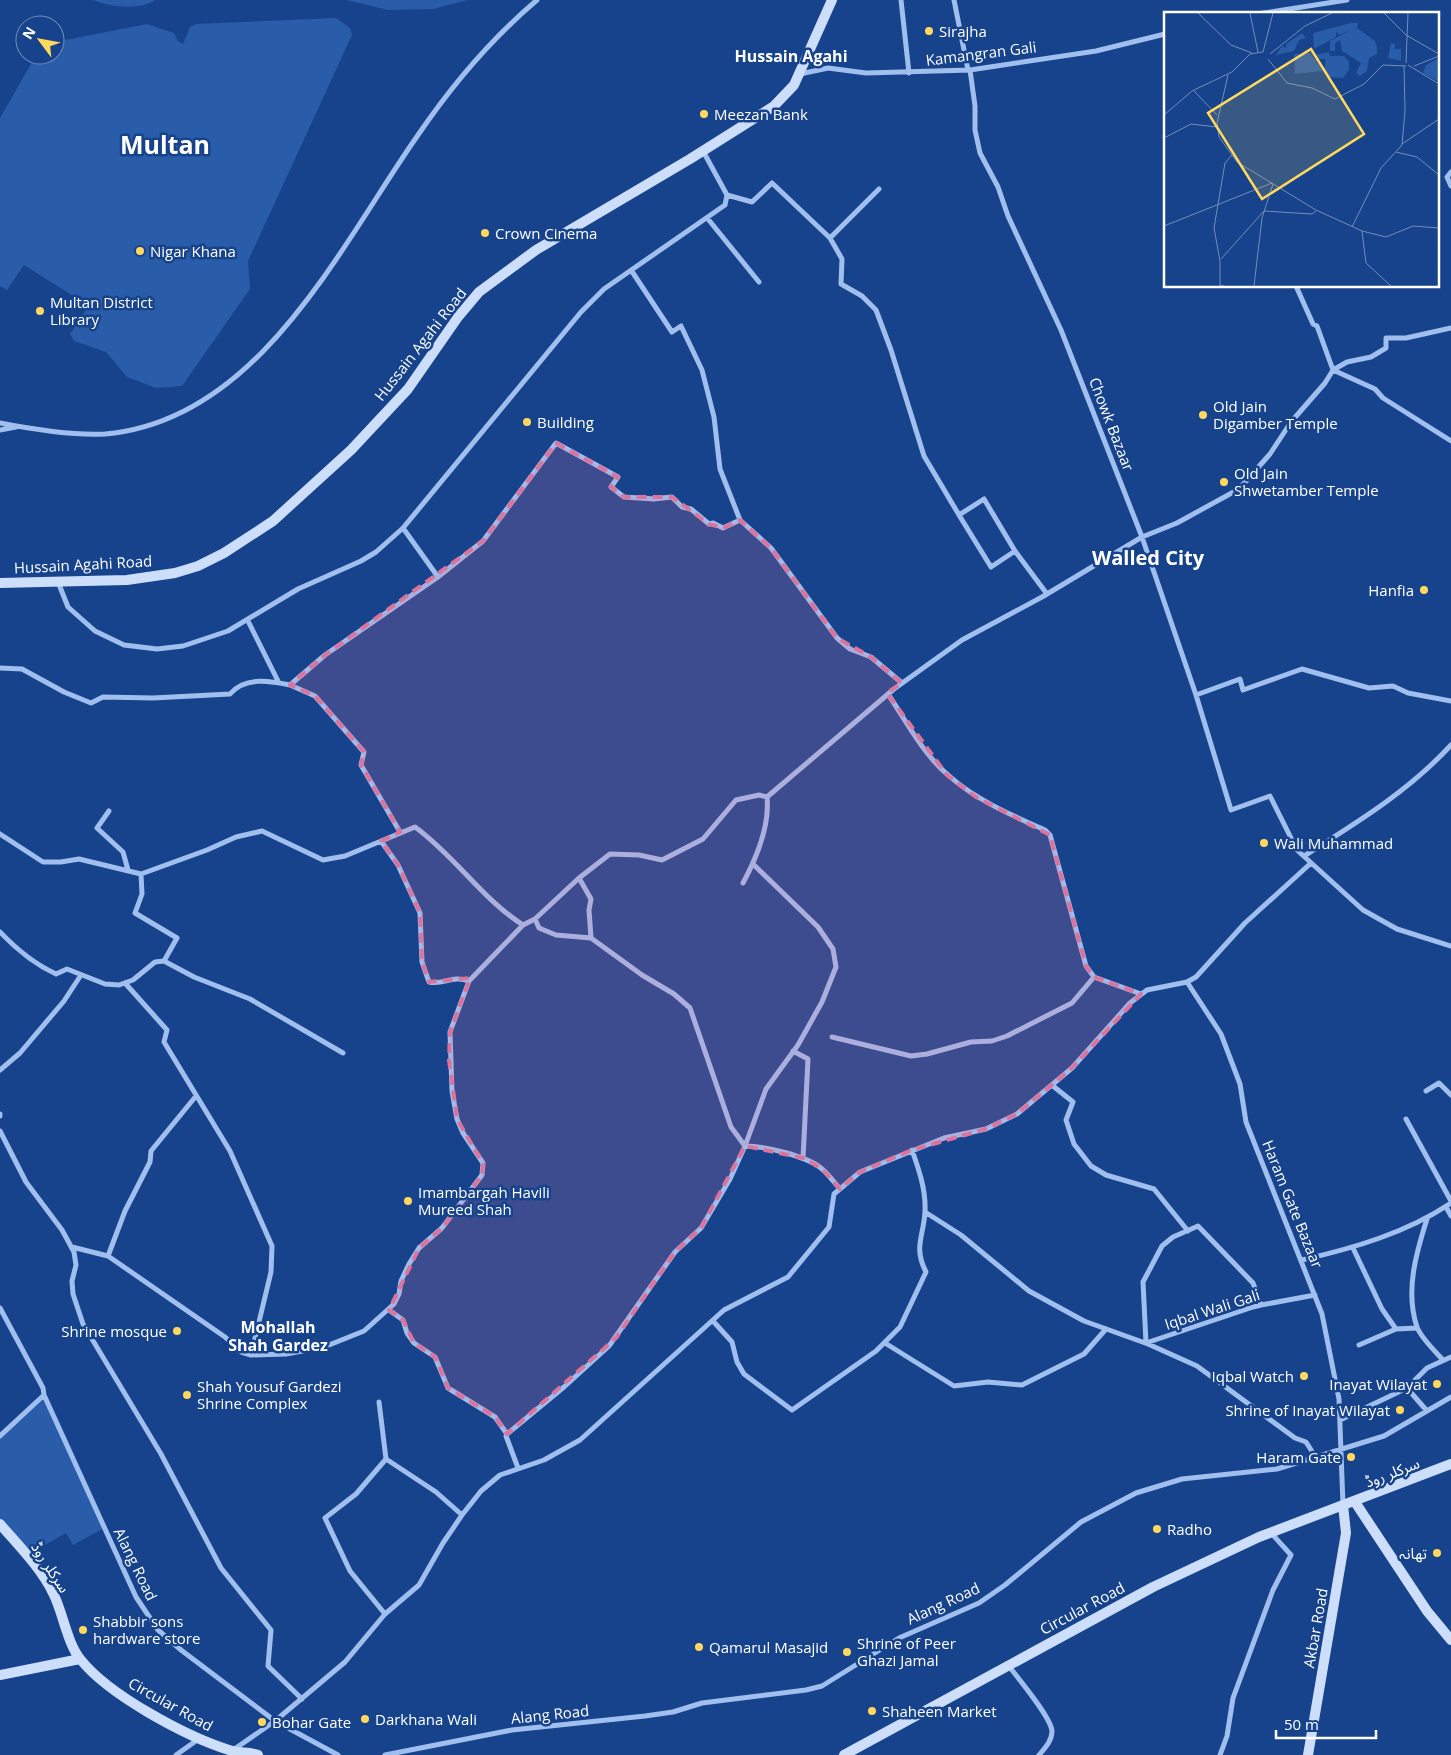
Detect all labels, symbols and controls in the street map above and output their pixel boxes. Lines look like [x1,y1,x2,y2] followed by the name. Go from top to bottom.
[1164,12,1438,288] inset map
[15,15,65,65] north arrow
[939,21,987,41] place label: Sirajha
[17,23,40,43] text: N
[923,25,935,37] marker: Sirajha
[924,36,1038,70] street label: Kamangran Gali
[734,45,848,67] district label: Hussain Agahi
[714,104,808,124] place label: Meezan Bank
[698,108,710,120] marker: Meezan Bank
[120,127,210,161] district label: Multan
[495,223,597,243] place label: Crown Cinema
[479,227,491,239] marker: Crown Cinema
[150,241,236,261] place label: Nigar Khana
[134,245,146,257] marker: Nigar Khana
[370,283,470,405] street label: Hussain Agahi Road
[50,292,153,329] place label: Multan District Library
[34,305,46,317] marker: Multan District Library
[1085,374,1139,474] street label: Chowk Bazaar
[1213,396,1338,433] place label: Old Jain Digamber Temple
[1197,409,1209,421] marker: Old Jain Digamber Temple
[537,412,594,432] place label: Building
[521,416,533,428] marker: Building
[1234,463,1379,500] place label: Old Jain Shwetamber Temple
[1218,476,1230,488] marker: Old Jain Shwetamber Temple
[1092,544,1205,571] district label: Walled City
[13,550,153,578] street label: Hussain Agahi Road
[1368,580,1414,600] place label: Hanfia
[1418,584,1430,596] marker: Hanfia
[1274,833,1393,853] place label: Wali Muhammad
[1258,837,1270,849] marker: Wali Muhammad
[1258,1137,1328,1271] street label: Haram Gate Bazaar
[418,1182,550,1219] place label: Imambargah Havili Mureed Shah
[402,1195,414,1207] marker: Imambargah Havili Mureed Shah
[1162,1284,1262,1334] street label: Iqbal Wali Gali
[228,1316,328,1356] district label: Mohallah Shah Gardez
[61,1321,167,1341] place label: Shrine mosque
[171,1325,183,1337] marker: Shrine mosque
[1212,1366,1294,1386] place label: Iqbal Watch
[1298,1370,1310,1382] marker: Iqbal Watch
[1329,1374,1427,1394] place label: Inayat Wilayat
[197,1376,342,1413] place label: Shah Yousuf Gardezi Shrine Complex
[1431,1378,1443,1390] marker: Inayat Wilayat
[181,1389,193,1401] marker: Shah Yousuf Gardezi Shrine Complex
[1225,1400,1390,1420] place label: Shrine of Inayat Wilayat
[1394,1404,1406,1416] marker: Shrine of Inayat Wilayat
[1256,1447,1341,1467] place label: Haram Gate
[1345,1451,1357,1463] marker: Haram Gate
[1362,1452,1422,1492] street label: سرکلر روڈ
[1167,1519,1212,1539] place label: Radho
[1151,1523,1163,1535] marker: Radho
[110,1524,162,1604] street label: Alang Road
[27,1538,75,1597] street label: سرکلر روڈ
[1399,1543,1427,1563] place label: تھانہ
[1431,1547,1443,1559] marker: تھانہ
[903,1577,983,1629] street label: Alang Road
[1036,1577,1128,1639] street label: Circular Road
[1298,1587,1332,1669] street label: Akbar Road
[93,1611,200,1648] place label: Shabbir sons hardware store
[77,1624,89,1636] marker: Shabbir sons hardware store
[857,1633,956,1670] place label: Shrine of Peer Ghazi Jamal
[709,1637,828,1657] place label: Qamarul Masajid
[693,1641,705,1653] marker: Qamarul Masajid
[841,1646,853,1658] marker: Shrine of Peer Ghazi Jamal
[125,1673,217,1735] street label: Circular Road
[510,1700,590,1728] street label: Alang Road
[882,1701,997,1721] place label: Shaheen Market
[866,1705,878,1717] marker: Shaheen Market
[1276,1708,1376,1740] scale bar
[375,1709,477,1729] place label: Darkhana Wali
[272,1712,351,1732] place label: Bohar Gate
[359,1713,371,1725] marker: Darkhana Wali
[1284,1714,1319,1734] text: 50 m
[256,1716,268,1728] marker: Bohar Gate

